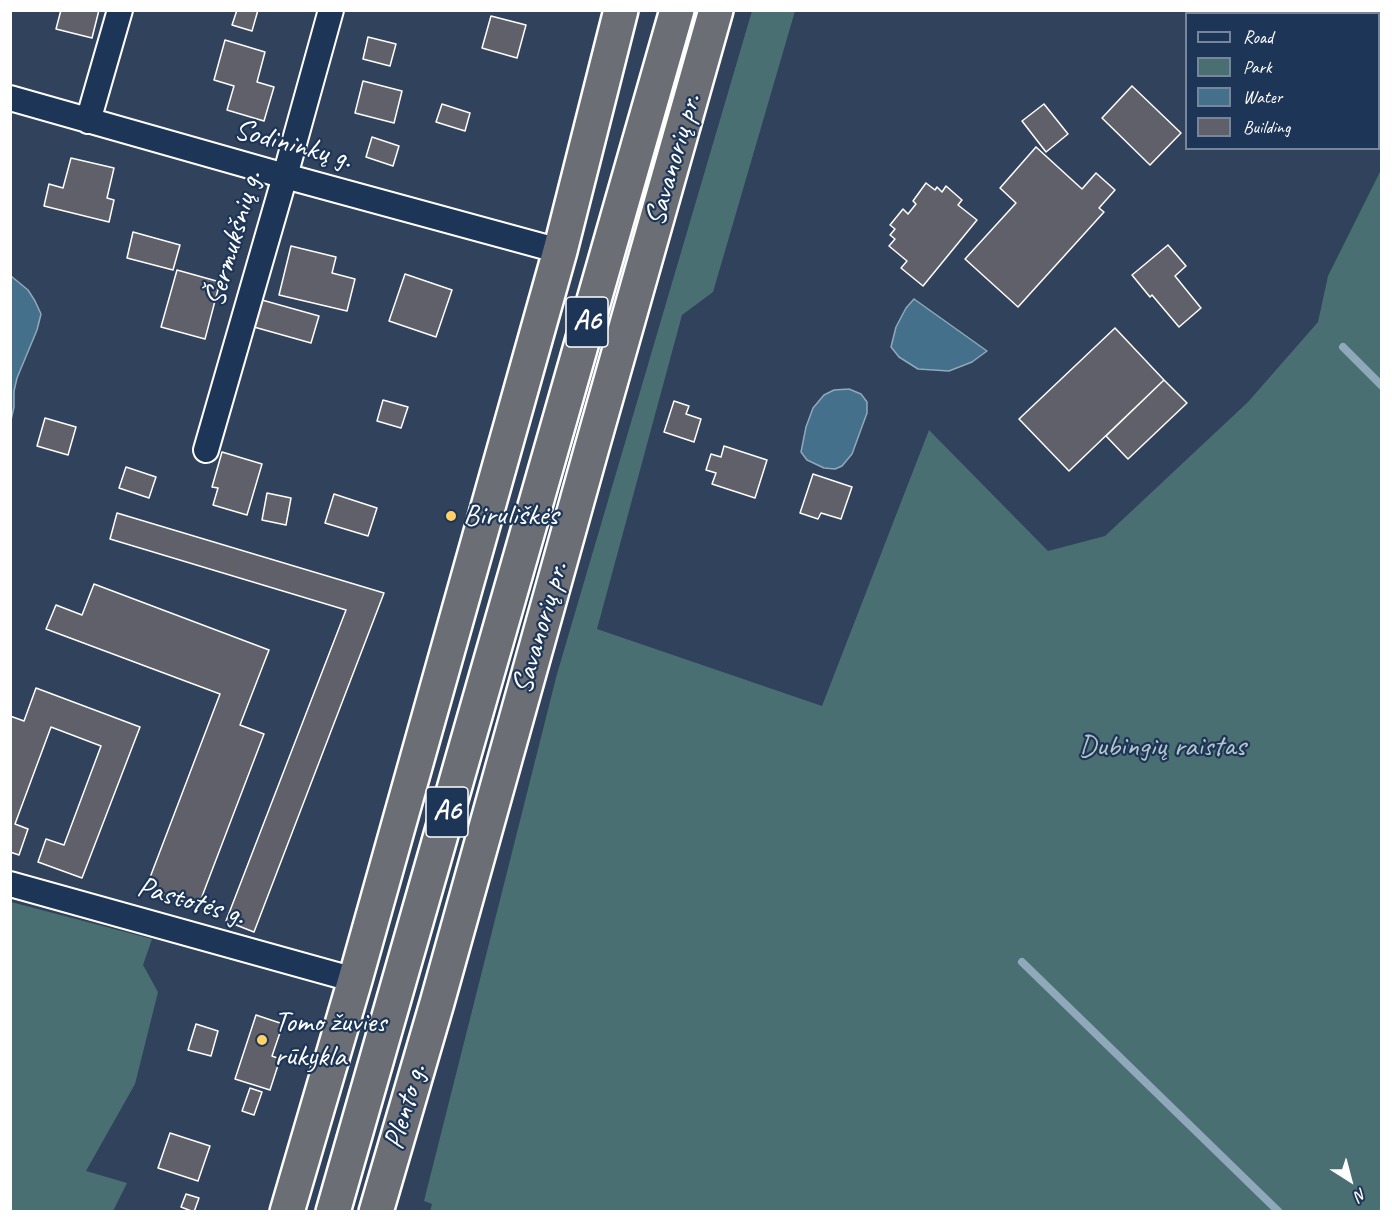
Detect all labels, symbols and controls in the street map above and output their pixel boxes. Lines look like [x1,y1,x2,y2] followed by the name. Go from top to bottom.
[1185,12,1380,150] legend
[1243,26,1273,48] text: Road
[1243,56,1272,78] text: Park
[1243,86,1282,108] text: Water
[638,90,710,230] street label: Savanorių pr.
[230,112,356,178] street label: Sodininkų g.
[1243,116,1290,138] text: Building
[197,167,271,311] street label: Šermukšnių g.
[566,297,608,347] road number: A6
[463,498,558,534] place label: Biruliškės
[444,509,458,523] marker: Biruliškės
[505,558,577,698] street label: Savanorių pr.
[1079,729,1245,765] park label: Dubingių raistas
[426,787,468,837] road number: A6
[133,869,249,935] street label: Pastotės g.
[274,1005,386,1076] place label: Tomo žuvies rūkykla
[255,1033,269,1047] marker: Tomo žuvies rūkykla
[377,1060,435,1154] street label: Plento g.
[1320,1150,1380,1210] north arrow
[1351,1184,1370,1206] text: N

